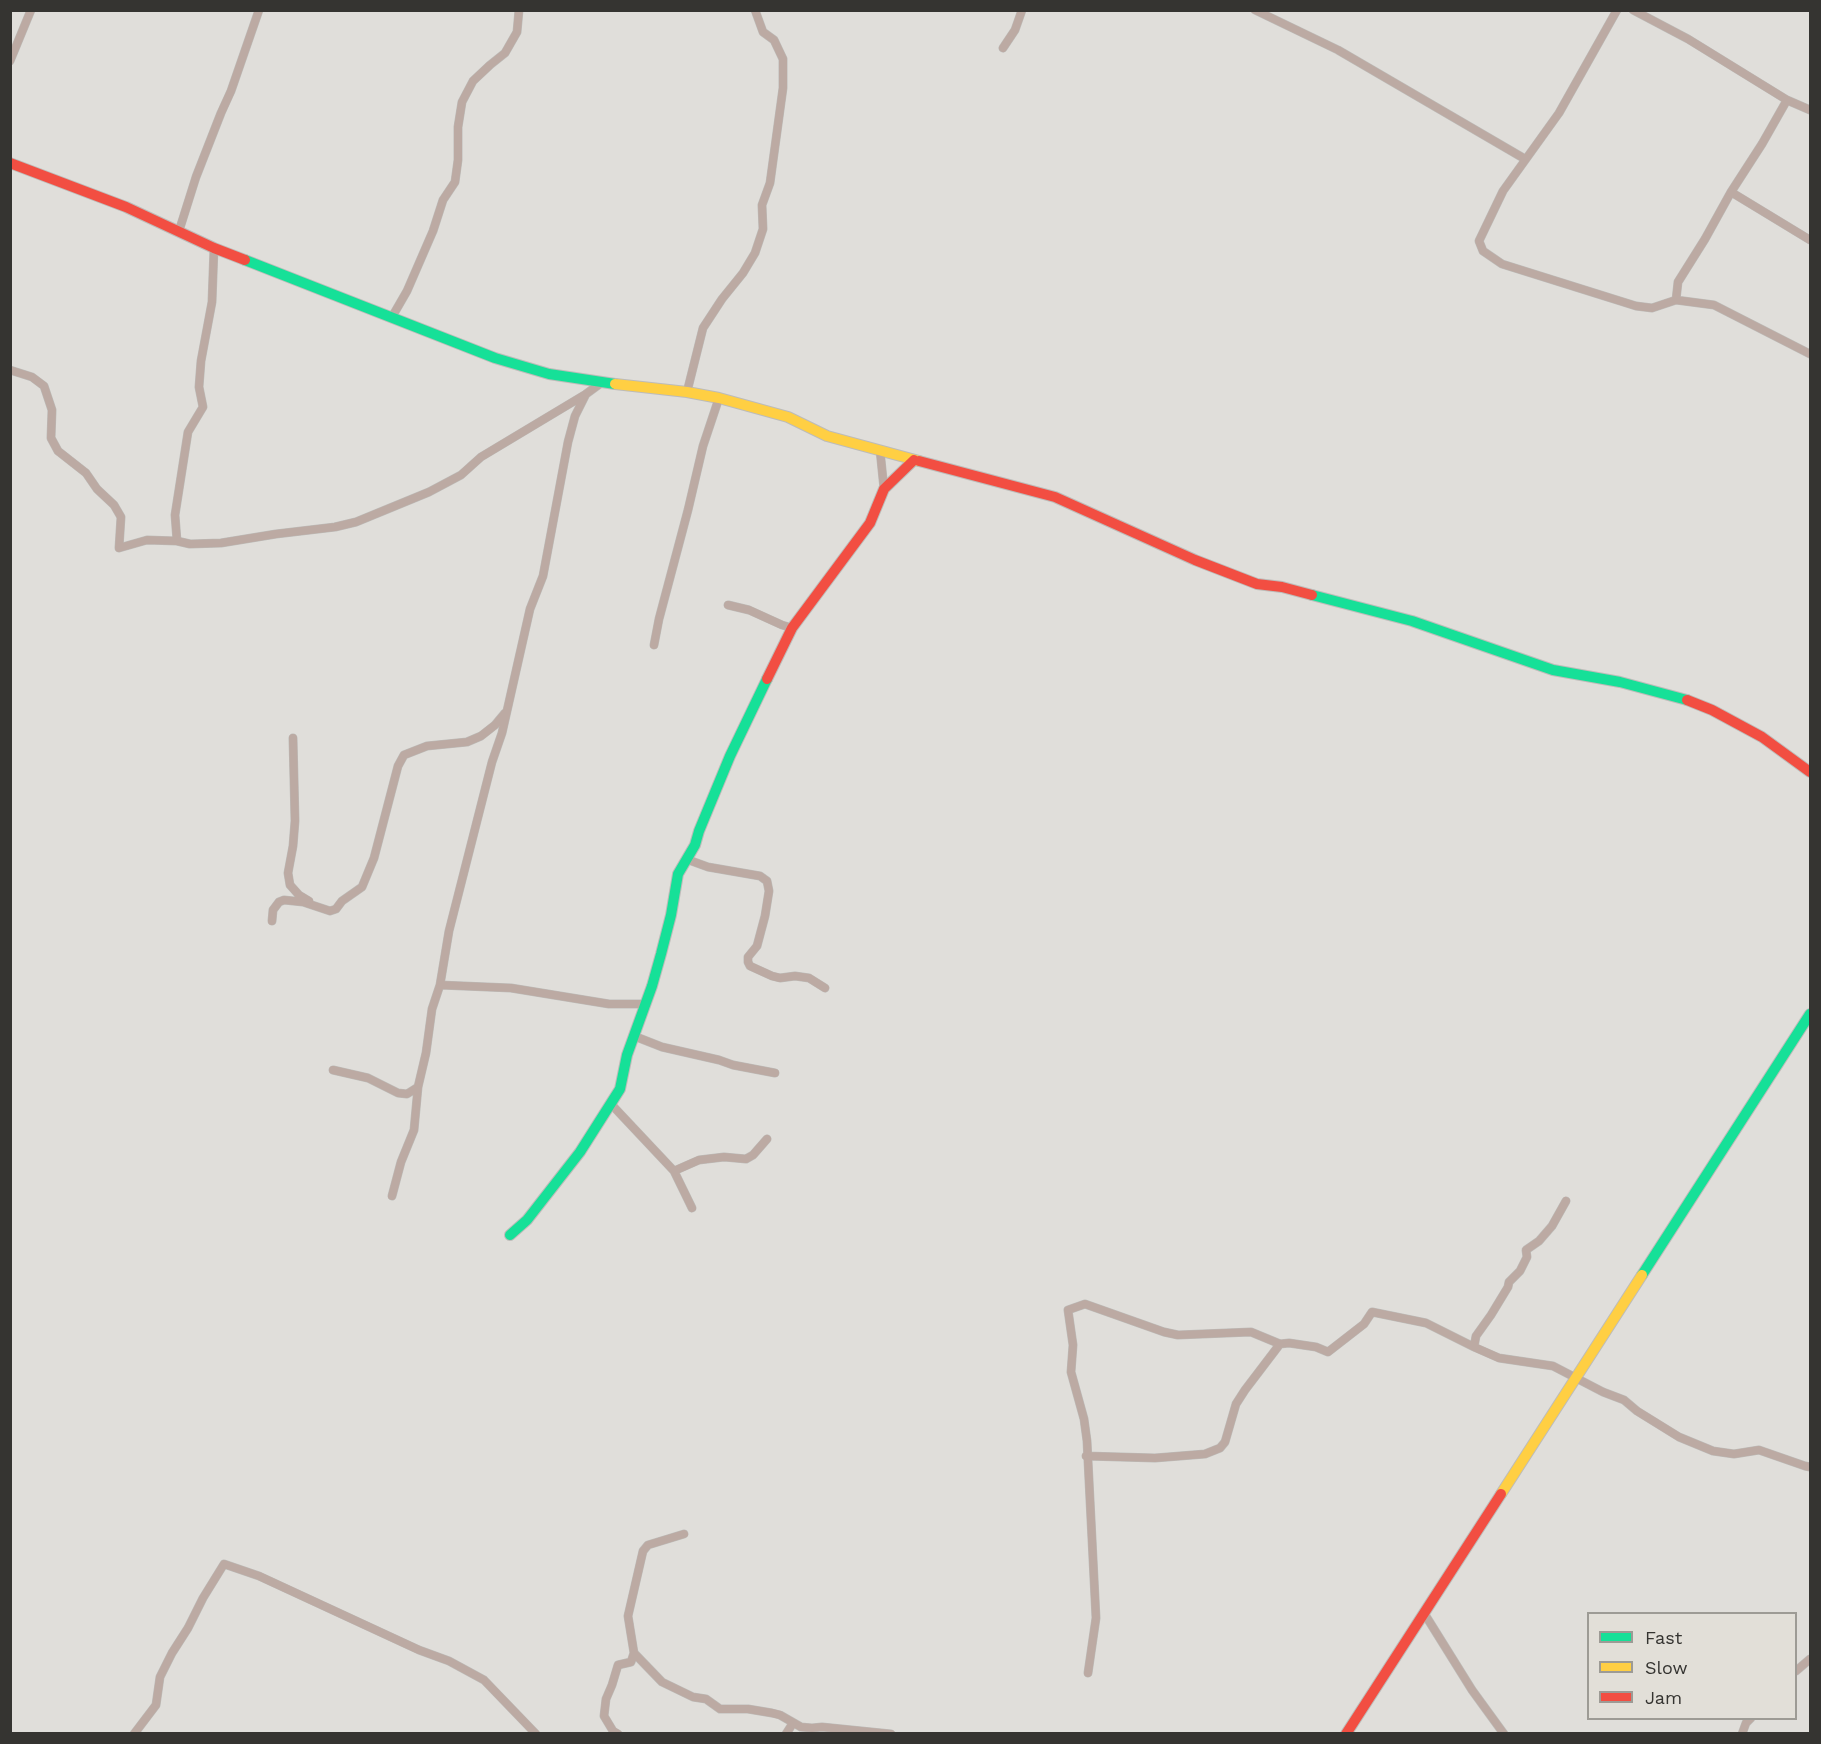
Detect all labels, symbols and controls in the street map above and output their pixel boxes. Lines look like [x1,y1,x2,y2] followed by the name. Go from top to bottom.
[1587,1612,1797,1720] legend
[1645,1627,1682,1648] text: Fast
[1645,1657,1688,1678] text: Slow
[1645,1687,1682,1708] text: Jam

